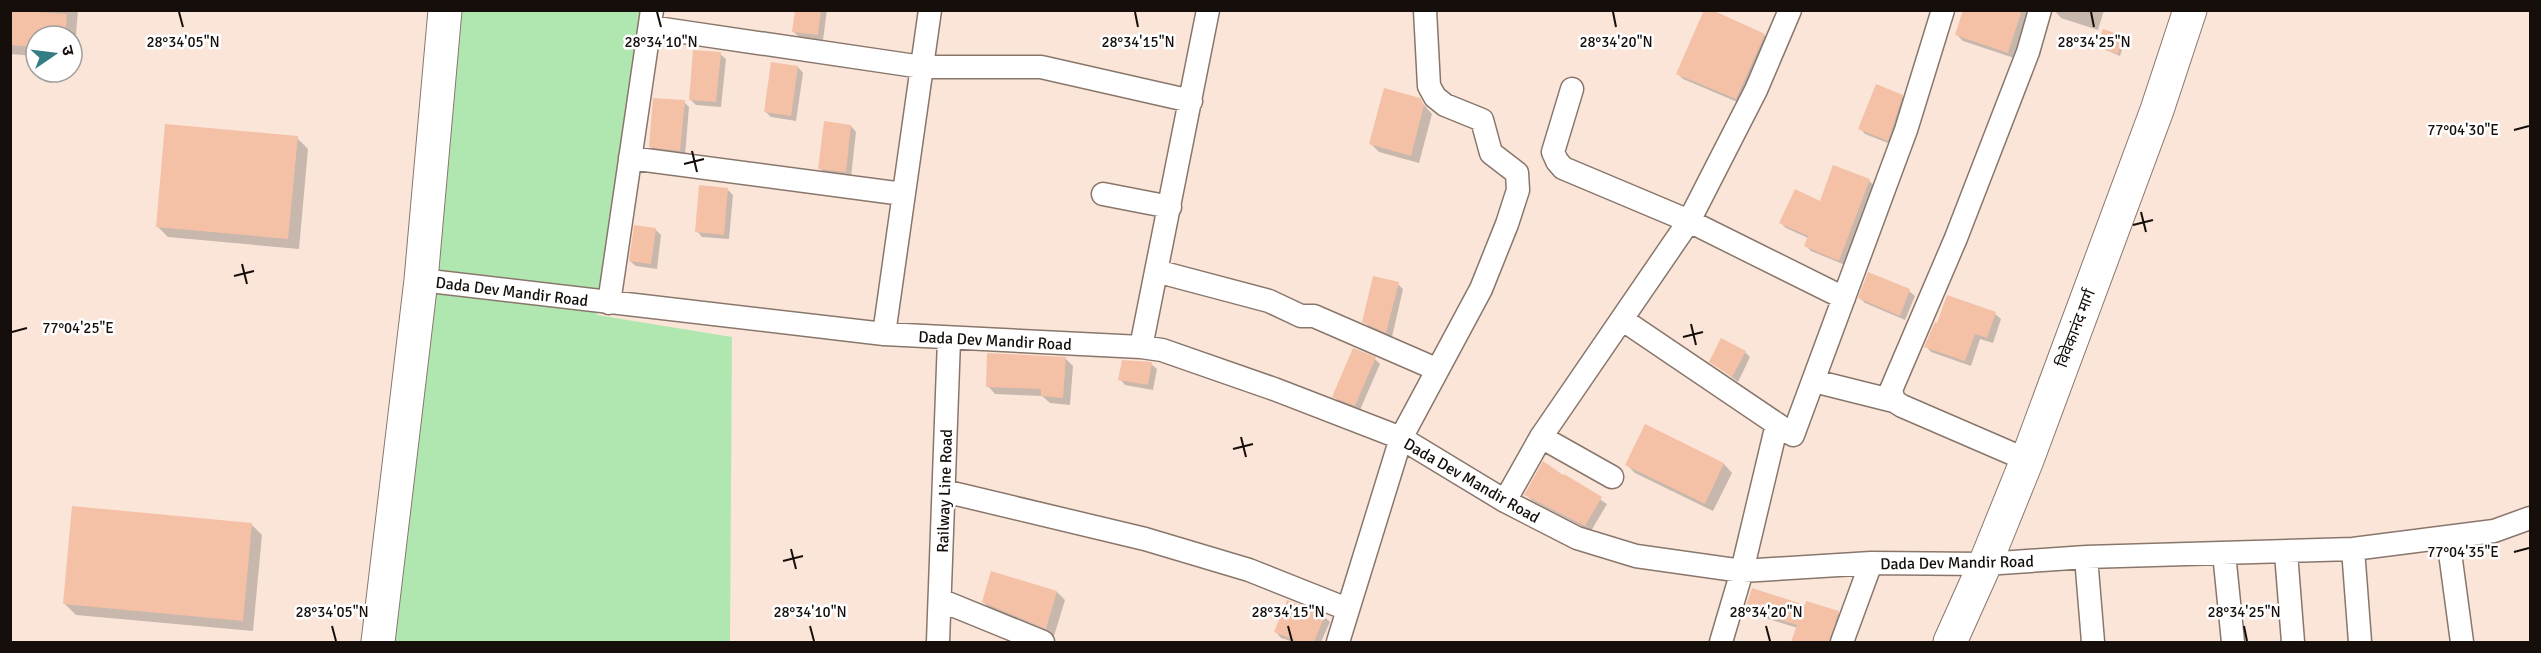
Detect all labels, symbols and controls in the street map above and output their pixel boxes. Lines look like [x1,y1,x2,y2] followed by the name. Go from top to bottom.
[24,24,84,84] north arrow
[146,33,220,51] text: 28°34'05"N
[624,33,698,51] text: 28°34'10"N
[1101,33,1175,51] text: 28°34'15"N
[1579,33,1653,51] text: 28°34'20"N
[2057,33,2131,51] text: 28°34'25"N
[57,44,79,58] text: उ
[2427,121,2499,139] text: 77°04'30"E
[434,273,589,311] street label: Dada Dev Mandir Road
[2052,286,2100,370] street label: विवेकानंद मार्ग
[42,319,114,337] text: 77°04'25"E
[918,327,1072,355] street label: Dada Dev Mandir Road
[933,429,957,553] street label: Railway Line Road
[1400,434,1543,528] street label: Dada Dev Mandir Road
[2427,543,2499,561] text: 77°04'35"E
[1880,552,2034,574] street label: Dada Dev Mandir Road
[295,603,369,621] text: 28°34'05"N
[773,603,847,621] text: 28°34'10"N
[1251,603,1325,621] text: 28°34'15"N
[1729,603,1803,621] text: 28°34'20"N
[2207,603,2281,621] text: 28°34'25"N

